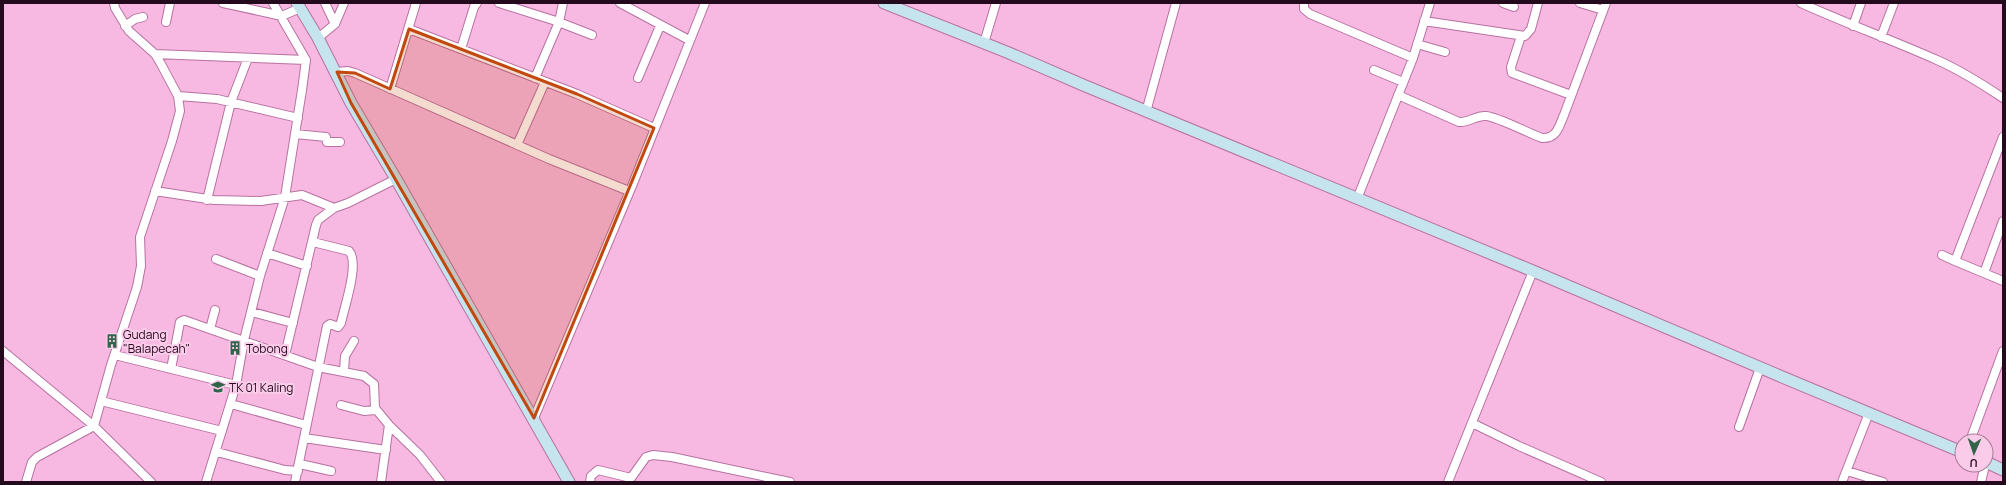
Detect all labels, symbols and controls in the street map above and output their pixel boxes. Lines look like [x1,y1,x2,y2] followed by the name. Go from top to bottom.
[123,326,190,357] place label: Gudang "Balapecah"
[104,333,120,349] building icon: Gudang "Balapecah"
[227,340,243,356] building icon: Tobong
[246,340,288,357] place label: Tobong
[210,379,226,395] school or university icon: TK 01 Kaling
[229,379,293,396] place label: TK 01 Kaling
[1954,433,1994,473] north arrow
[1969,456,1978,471] text: U

